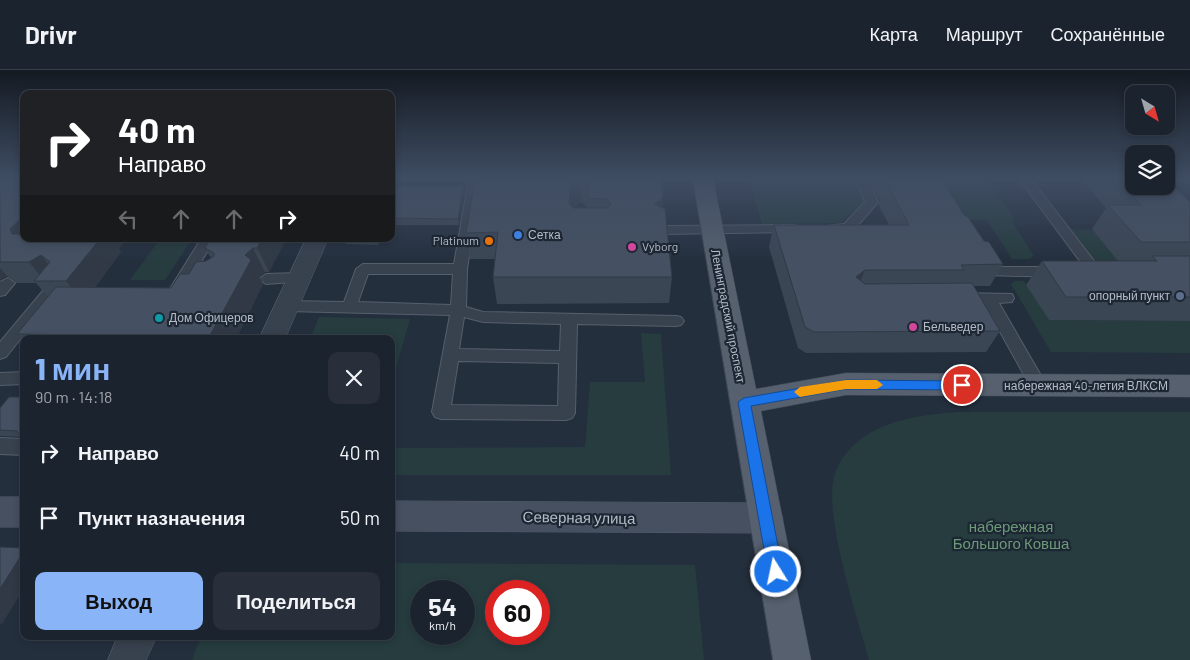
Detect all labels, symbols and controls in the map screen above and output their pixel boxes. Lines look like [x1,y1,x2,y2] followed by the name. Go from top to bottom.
[25,20,77,49] text: Drivr
[870,23,918,45] text: Карта
[946,23,1022,45] text: Маршрут
[1050,23,1165,45] text: Сохранённые
[1125,85,1175,135] north arrow
[1125,85,1175,195] map controls
[118,108,195,150] text: 40 m
[35,110,100,175] icon: right
[1125,145,1175,195] button: layers
[118,150,206,176] text: Направо
[114,205,142,233] icon: left
[167,205,195,233] icon: ahead
[220,205,248,233] icon: ahead
[273,205,301,233] icon: right
[528,227,561,241] place label: Сетка
[512,229,524,241] marker: Сетка
[433,233,479,247] place label: Platinum
[483,235,495,247] marker: Platinum
[642,239,678,253] place label: Vyborg
[626,241,638,253] marker: Vyborg
[708,248,749,385] street label: Ленинградский проспект
[1089,288,1170,303] place label: опорный пункт
[1174,290,1186,302] marker: опорный пункт
[169,310,254,325] place label: Дом Офицеров
[153,312,165,324] marker: Дом Офицеров
[923,319,984,334] place label: Бельведер
[907,321,919,333] marker: Бельведер
[35,350,110,386] text: 1 мин
[328,352,380,404] button: close
[941,364,983,406] pin
[948,371,976,399] icon: arrive
[1004,378,1168,393] street label: набережная 40-летия ВЛКСМ
[35,387,112,406] text: 90 m · 14:18
[35,439,63,467] icon: right
[78,441,159,464] text: Направо
[339,441,380,464] text: 40 m
[35,504,63,532] icon: arrive
[78,506,245,529] text: Пункт назначения
[340,506,380,529] text: 50 m
[523,507,636,527] street label: Северная улица
[953,517,1070,552] park label: набережная Большого Ковша
[749,545,801,597] position arrow
[35,572,203,630] button: Выход
[213,572,380,630] button: Поделиться
[485,580,550,645] speed limit sign: 60
[428,591,457,621] text: 54
[429,618,456,632] text: km/h

